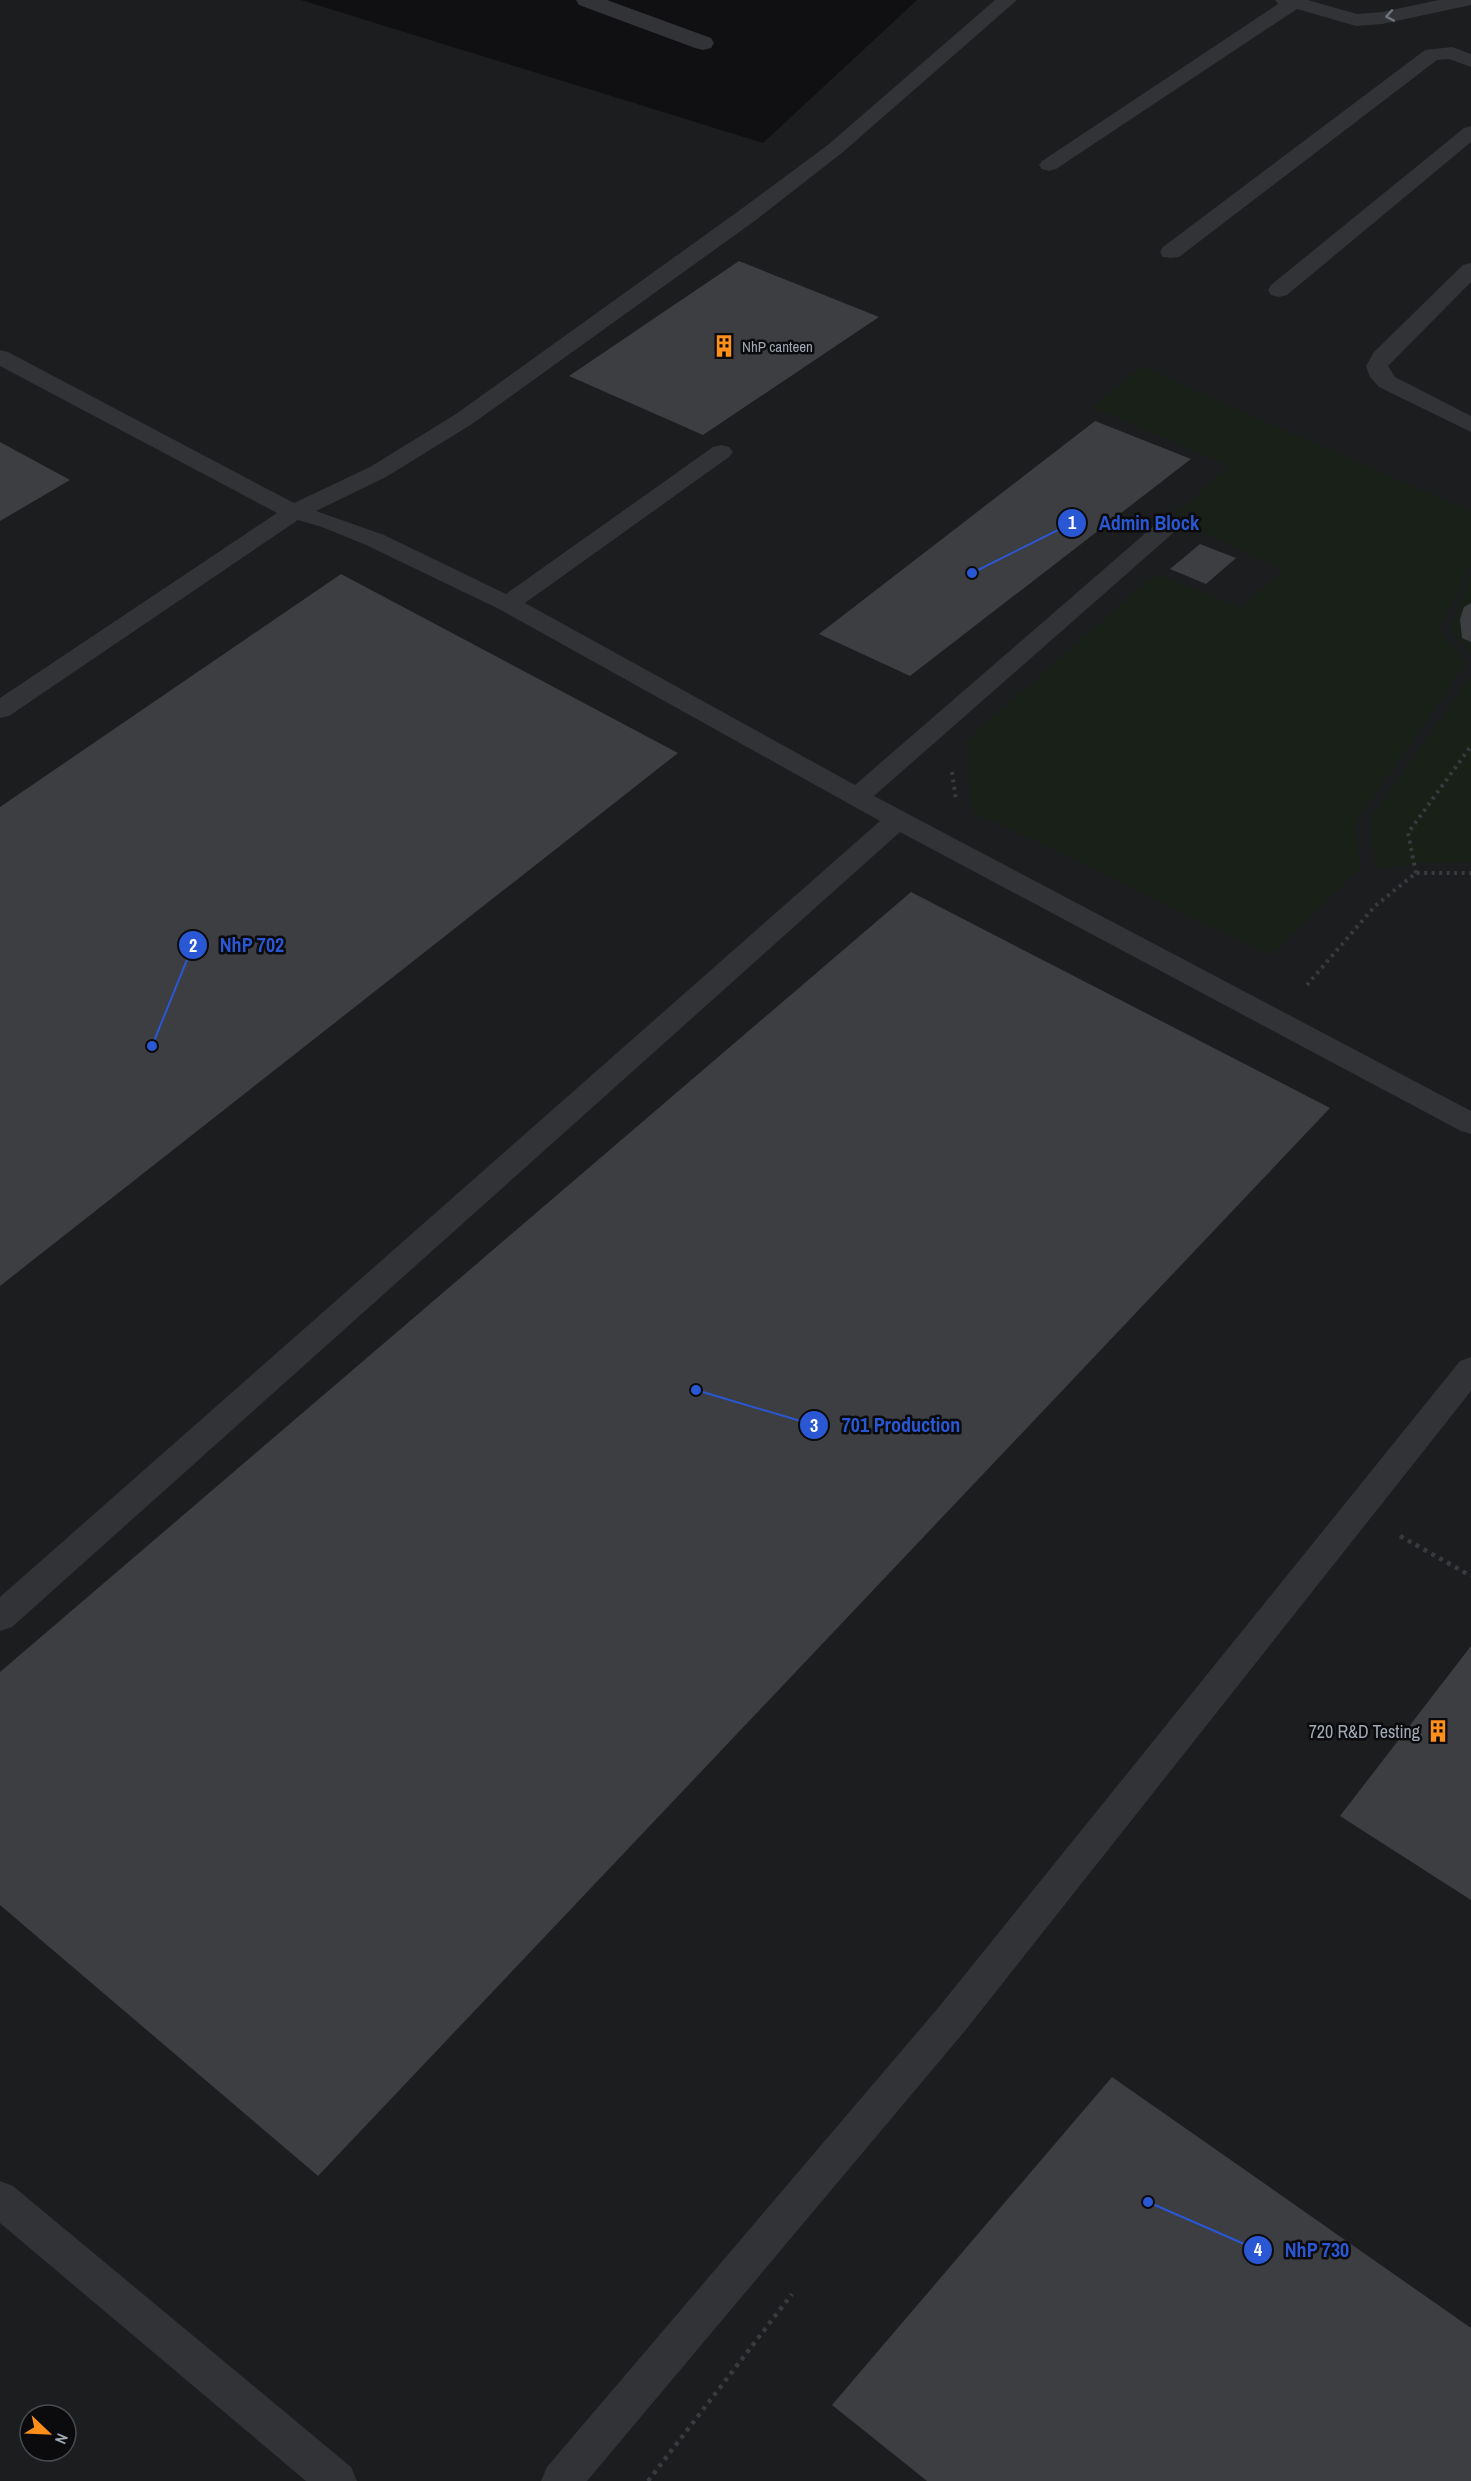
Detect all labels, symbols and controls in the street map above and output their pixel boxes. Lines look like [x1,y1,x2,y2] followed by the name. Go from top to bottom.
[1385,9,1395,22] one-way arrow
[711,333,737,359] building icon: NhP canteen
[742,336,813,357] place label: NhP canteen
[1057,504,1211,542] callout: Admin Block
[1099,509,1200,536] text: Admin Block
[1068,510,1077,535] text: 1
[178,926,296,964] callout: NhP 702
[220,931,284,958] text: NhP 702
[189,933,197,958] text: 2
[799,1406,972,1444] callout: 701 Production
[842,1411,960,1438] text: 701 Production
[810,1413,818,1438] text: 3
[1425,1718,1451,1744] building icon: 720 R&D Testing
[1309,1719,1421,1744] place label: 720 R&D Testing
[1243,2231,1362,2269] callout: NhP 730
[1285,2236,1349,2263] text: NhP 730
[1254,2237,1263,2262] text: 4
[18,2403,78,2463] north arrow
[50,2430,74,2448] text: N

